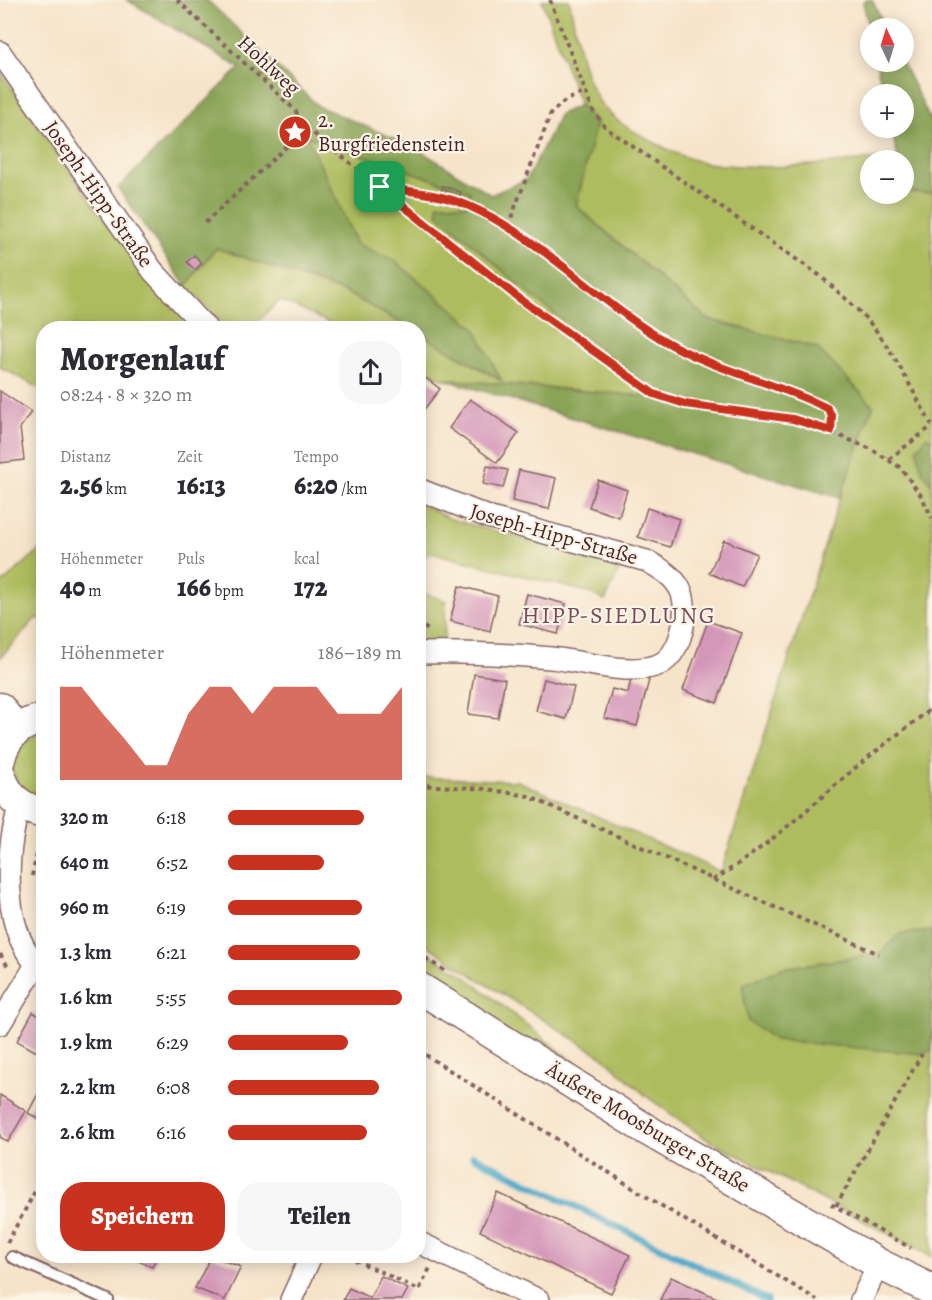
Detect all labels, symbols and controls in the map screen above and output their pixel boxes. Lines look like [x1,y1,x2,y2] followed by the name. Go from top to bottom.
[860,18,914,72] north arrow
[860,18,914,204] map controls
[232,29,307,102] street label: Hohlweg
[860,84,914,138] button: +
[318,106,465,158] place label: 2. Burgfriedenstein
[277,114,313,150] place icon: 2. Burgfriedenstein
[38,115,160,273] street label: Joseph-Hipp-Straße
[860,150,914,204] button: −
[354,161,405,212] pin
[363,170,396,203] icon: arrive
[60,336,225,381] text: Morgenlauf
[339,341,402,404] button: share
[60,381,192,408] text: 08:24 · 8 × 320 m
[60,446,111,468] text: Distanz
[177,446,203,468] text: Zeit
[294,446,339,468] text: Tempo
[60,468,103,503] text: 2.56
[177,468,226,503] text: 16:13
[294,468,338,503] text: 6:20
[103,478,127,500] text: km
[338,478,367,500] text: /km
[467,497,641,571] street label: Joseph-Hipp-Straße
[60,548,143,570] text: Höhenmeter
[177,548,205,570] text: Puls
[294,548,320,570] text: kcal
[60,570,85,605] text: 40
[177,570,211,605] text: 166
[294,570,327,605] text: 172
[85,580,102,602] text: m
[211,580,244,602] text: bpm
[522,599,716,631] district label: HIPP-SIEDLUNG
[60,639,164,666] text: Höhenmeter
[318,639,402,666] text: 186–189 m
[60,804,109,831] text: 320 m
[156,804,187,831] text: 6:18
[60,849,109,876] text: 640 m
[156,849,188,876] text: 6:52
[60,894,109,921] text: 960 m
[156,894,186,921] text: 6:19
[60,939,112,966] text: 1.3 km
[156,939,186,966] text: 6:21
[60,984,113,1011] text: 1.6 km
[156,984,187,1011] text: 5:55
[60,1029,113,1056] text: 1.9 km
[156,1029,189,1056] text: 6:29
[540,1055,755,1199] street label: Äußere Moosburger Straße
[60,1074,115,1101] text: 2.2 km
[156,1074,190,1101] text: 6:08
[60,1119,115,1146] text: 2.6 km
[156,1119,186,1146] text: 6:16
[60,1182,225,1251] button: Speichern
[237,1182,402,1251] button: Teilen

